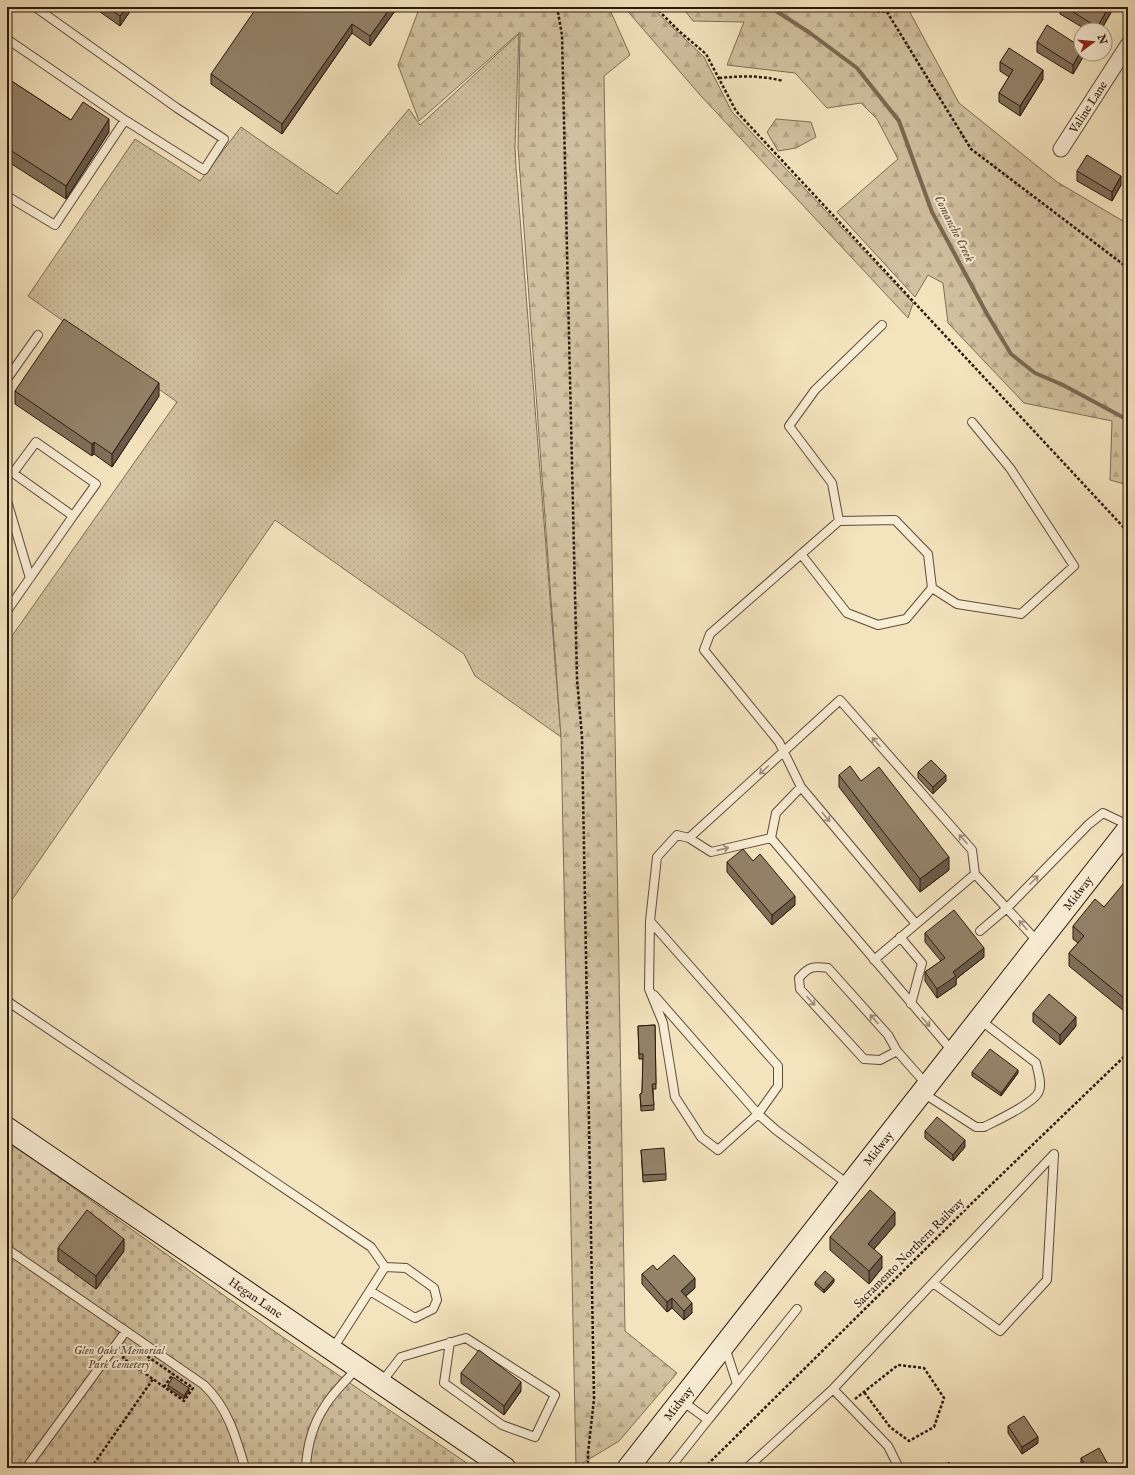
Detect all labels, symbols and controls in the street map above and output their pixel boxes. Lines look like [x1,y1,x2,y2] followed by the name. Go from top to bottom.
[1073,22,1113,62] north arrow
[1093,32,1110,46] text: N
[1065,78,1111,137] street label: Valine Lane
[930,193,978,266] water label: Comanche Creek
[872,736,881,747] one-way arrow
[759,765,769,774] one-way arrow
[822,811,831,822] one-way arrow
[958,834,967,844] one-way arrow
[717,844,730,852] one-way arrow
[1060,873,1096,913] street label: Midway
[1030,875,1039,885] one-way arrow
[1018,920,1028,930] one-way arrow
[806,996,816,1006] one-way arrow
[870,1014,879,1025] one-way arrow
[921,1016,930,1026] one-way arrow
[860,1128,896,1168] street label: Midway
[851,1195,967,1311] street label: Sacramento Northern Railway
[226,1274,286,1322] street label: Hegan Lane
[74,1343,166,1372] park label: Glen Oaks Memorial Park Cemetery
[660,1383,697,1424] street label: Midway

